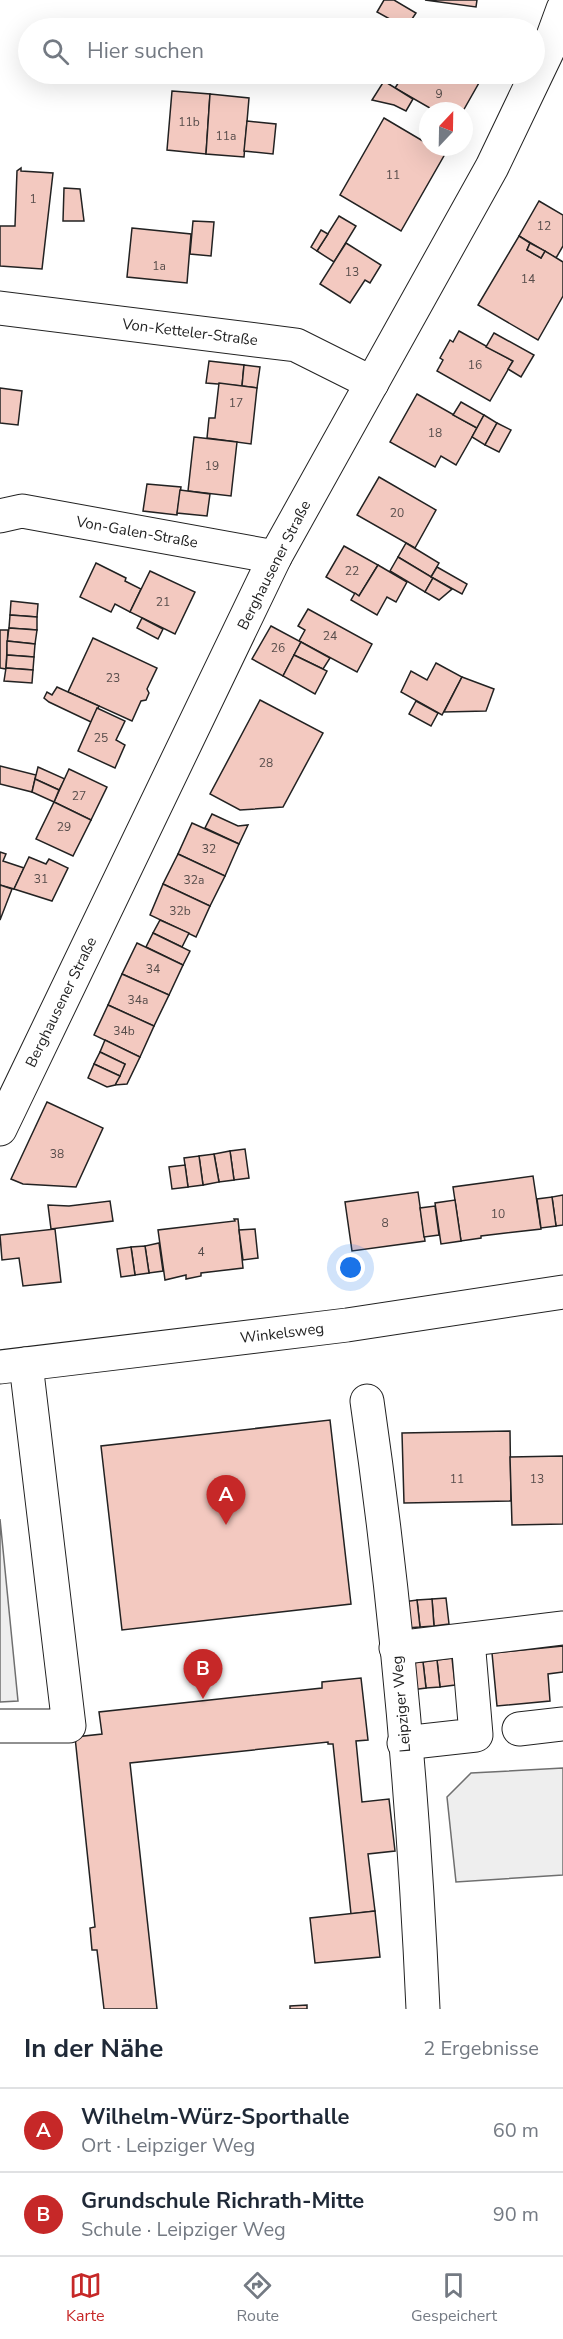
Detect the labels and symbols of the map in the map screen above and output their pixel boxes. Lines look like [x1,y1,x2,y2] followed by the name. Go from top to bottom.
[435,86,443,102] house number: 9
[419,102,473,156] north arrow
[178,114,200,130] house number: 11b
[216,128,236,144] house number: 11a
[386,167,400,183] house number: 11
[29,191,37,207] house number: 1
[537,218,551,234] house number: 12
[152,258,166,274] house number: 1a
[345,264,359,280] house number: 13
[521,271,535,287] house number: 14
[120,314,259,350] street label: Von-Ketteler-Straße
[468,357,482,373] house number: 16
[229,395,243,411] house number: 17
[428,425,442,441] house number: 18
[205,458,219,474] house number: 19
[233,497,315,633] street label: Berghausener Straße
[390,505,404,521] house number: 20
[74,511,199,553] street label: Von-Galen-Straße
[345,563,359,579] house number: 22
[156,594,170,610] house number: 21
[323,628,337,644] house number: 24
[271,640,285,656] house number: 26
[106,670,120,686] house number: 23
[94,730,108,746] house number: 25
[259,755,273,771] house number: 28
[72,788,86,804] house number: 27
[57,819,71,835] house number: 29
[202,841,216,857] house number: 32
[34,871,48,887] house number: 31
[184,872,204,888] house number: 32a
[169,903,191,919] house number: 32b
[21,933,101,1071] street label: Berghausener Straße
[146,961,160,977] house number: 34
[128,992,148,1008] house number: 34a
[113,1023,135,1039] house number: 34b
[50,1146,64,1162] house number: 38
[491,1206,505,1222] house number: 10
[381,1215,389,1231] house number: 8
[197,1244,205,1260] house number: 4
[336,1253,365,1282] your location
[239,1318,325,1348] street label: Winkelsweg
[450,1471,464,1487] house number: 11
[530,1471,544,1487] house number: 13
[206,1476,246,1525] pin: A
[184,1650,222,1699] pin: B
[387,1655,415,1753] street label: Leipziger Weg

